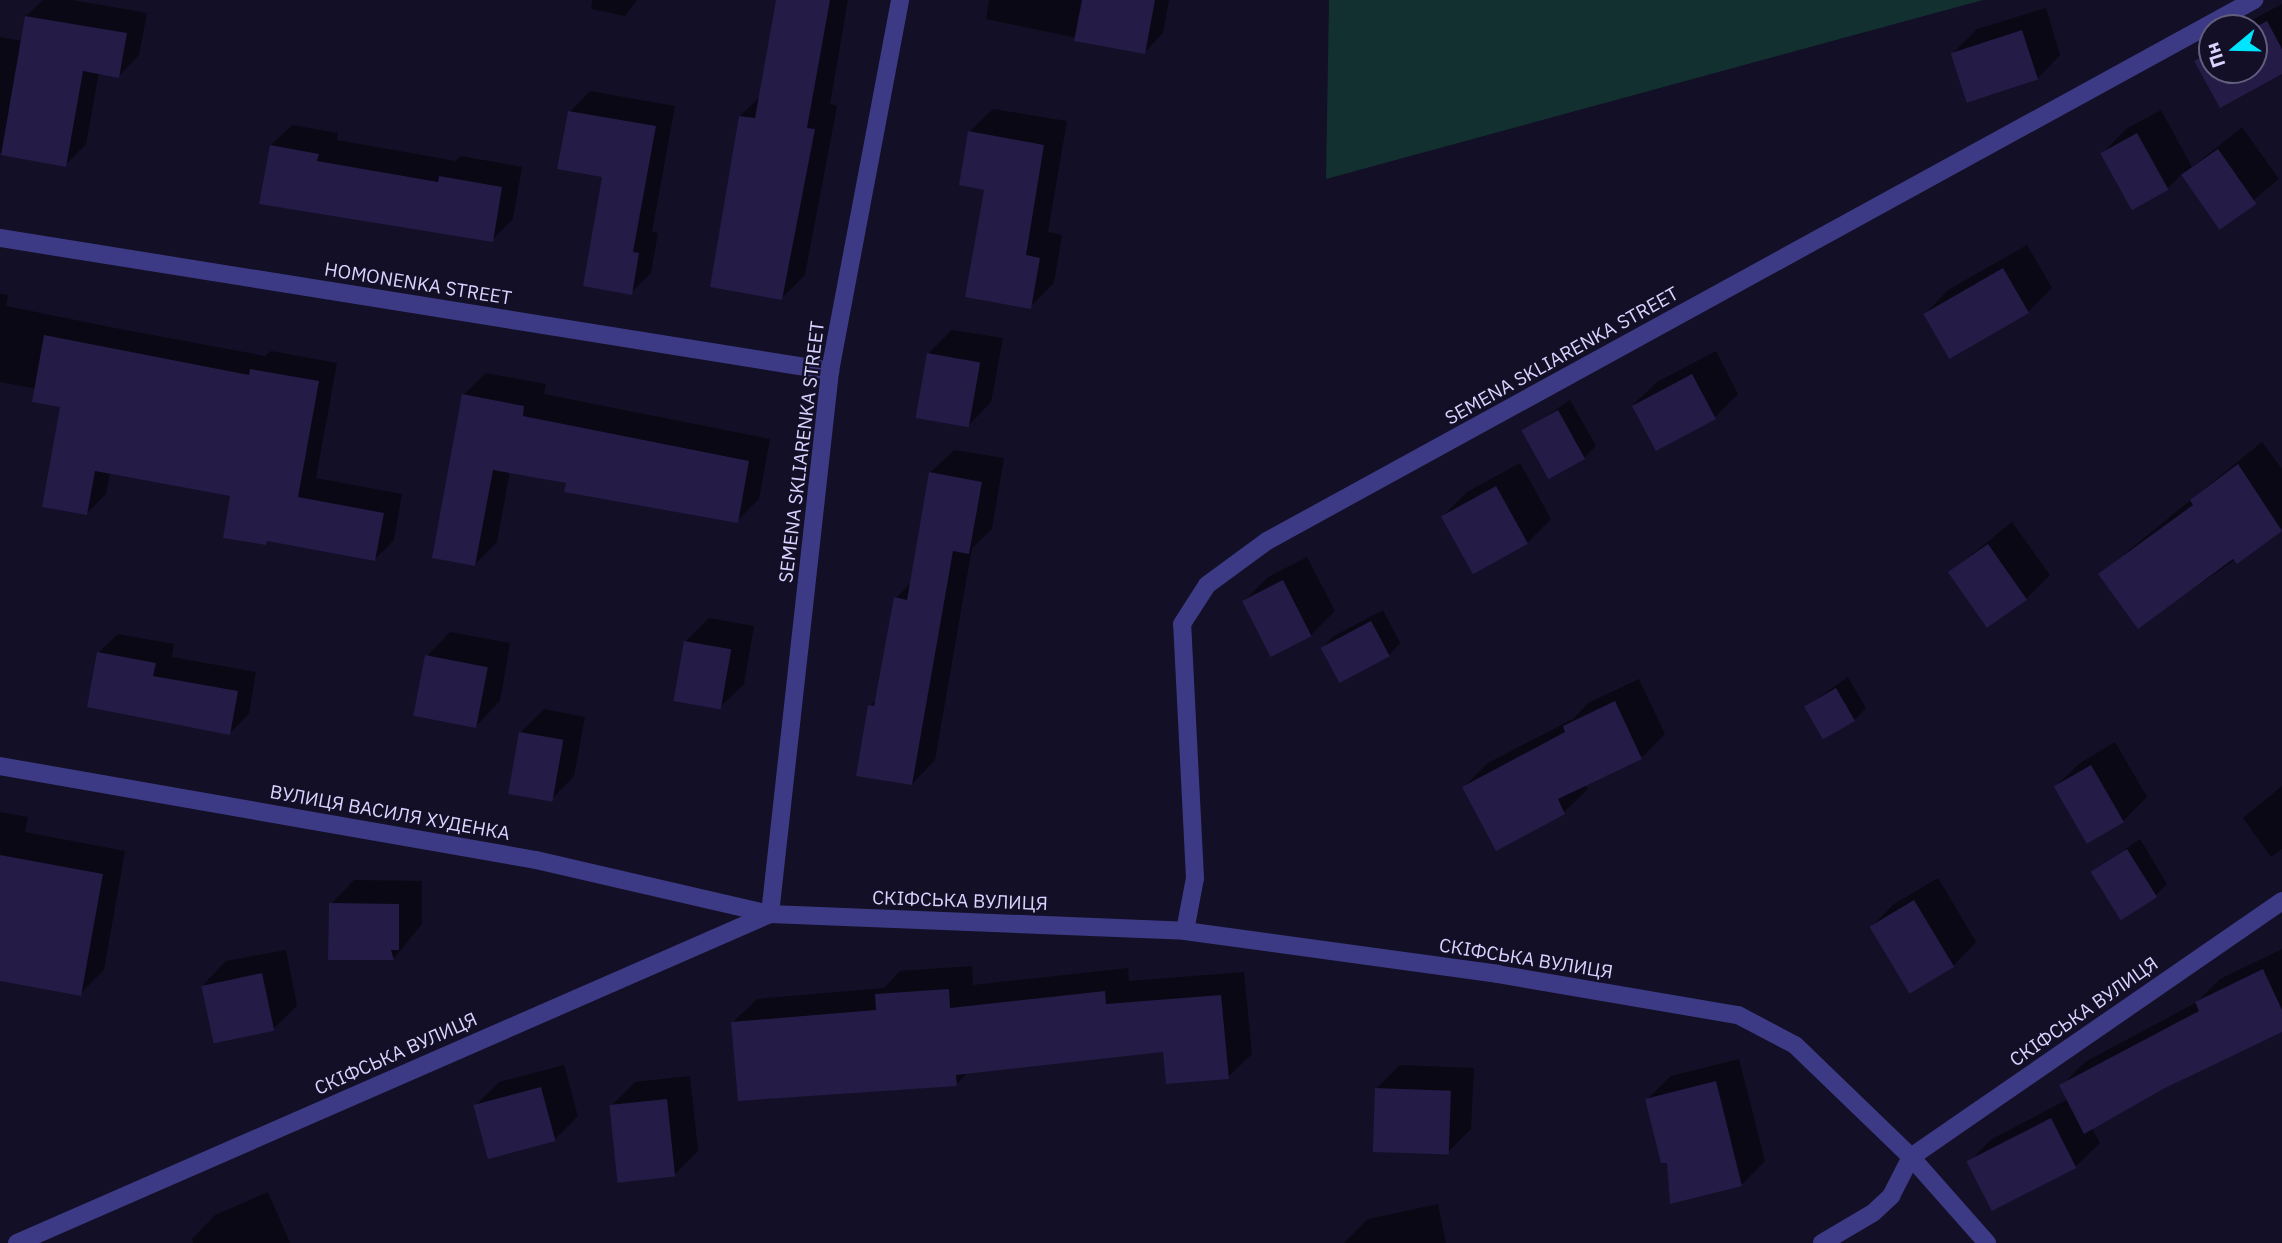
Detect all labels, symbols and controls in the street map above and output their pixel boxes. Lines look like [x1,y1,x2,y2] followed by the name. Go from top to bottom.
[2198,14,2268,84] north arrow
[2200,39,2230,71] text: Пн
[323,258,513,310] street label: HOMONENKA STREET
[1441,282,1683,430] street label: SEMENA SKLIARENKA STREET
[775,320,829,584] street label: SEMENA SKLIARENKA STREET
[268,781,512,845] street label: ВУЛИЦЯ ВАСИЛЯ ХУДЕНКА
[872,887,1048,915] street label: СКІФСЬКА ВУЛИЦЯ
[1437,934,1615,984] street label: СКІФСЬКА ВУЛИЦЯ
[2006,952,2162,1072] street label: СКІФСЬКА ВУЛИЦЯ
[311,1008,481,1100] street label: СКІФСЬКА ВУЛИЦЯ

